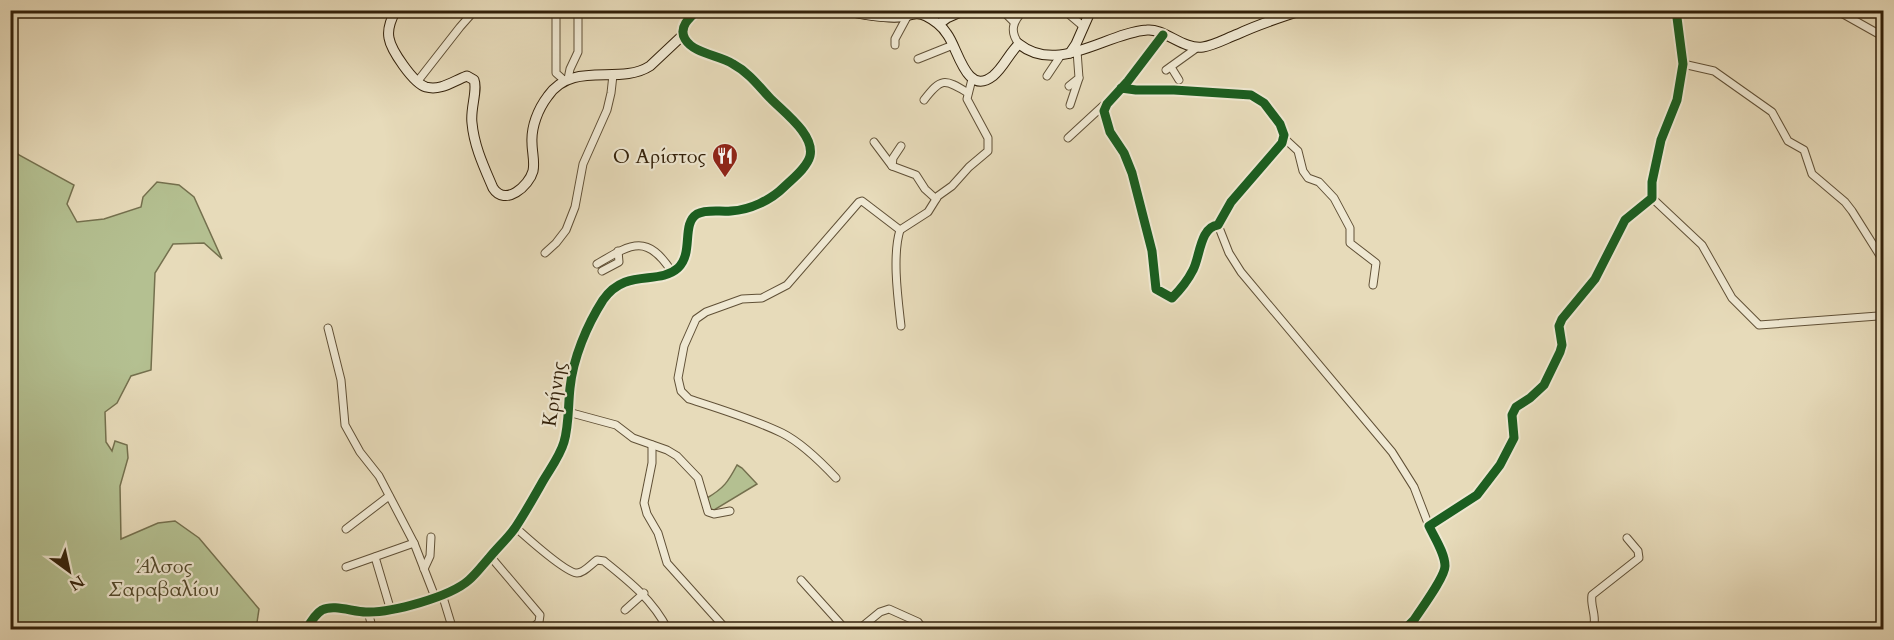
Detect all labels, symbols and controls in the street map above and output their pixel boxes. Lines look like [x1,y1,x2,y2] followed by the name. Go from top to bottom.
[710,141,740,179] restaurant icon: Ο Αρίστος
[613,143,706,170] place label: Ο Αρίστος
[536,359,573,429] street label: Κρήνης
[39,541,99,601] north arrow
[109,553,219,603] park label: Άλσος Σαραβαλίου
[65,570,88,596] text: N

